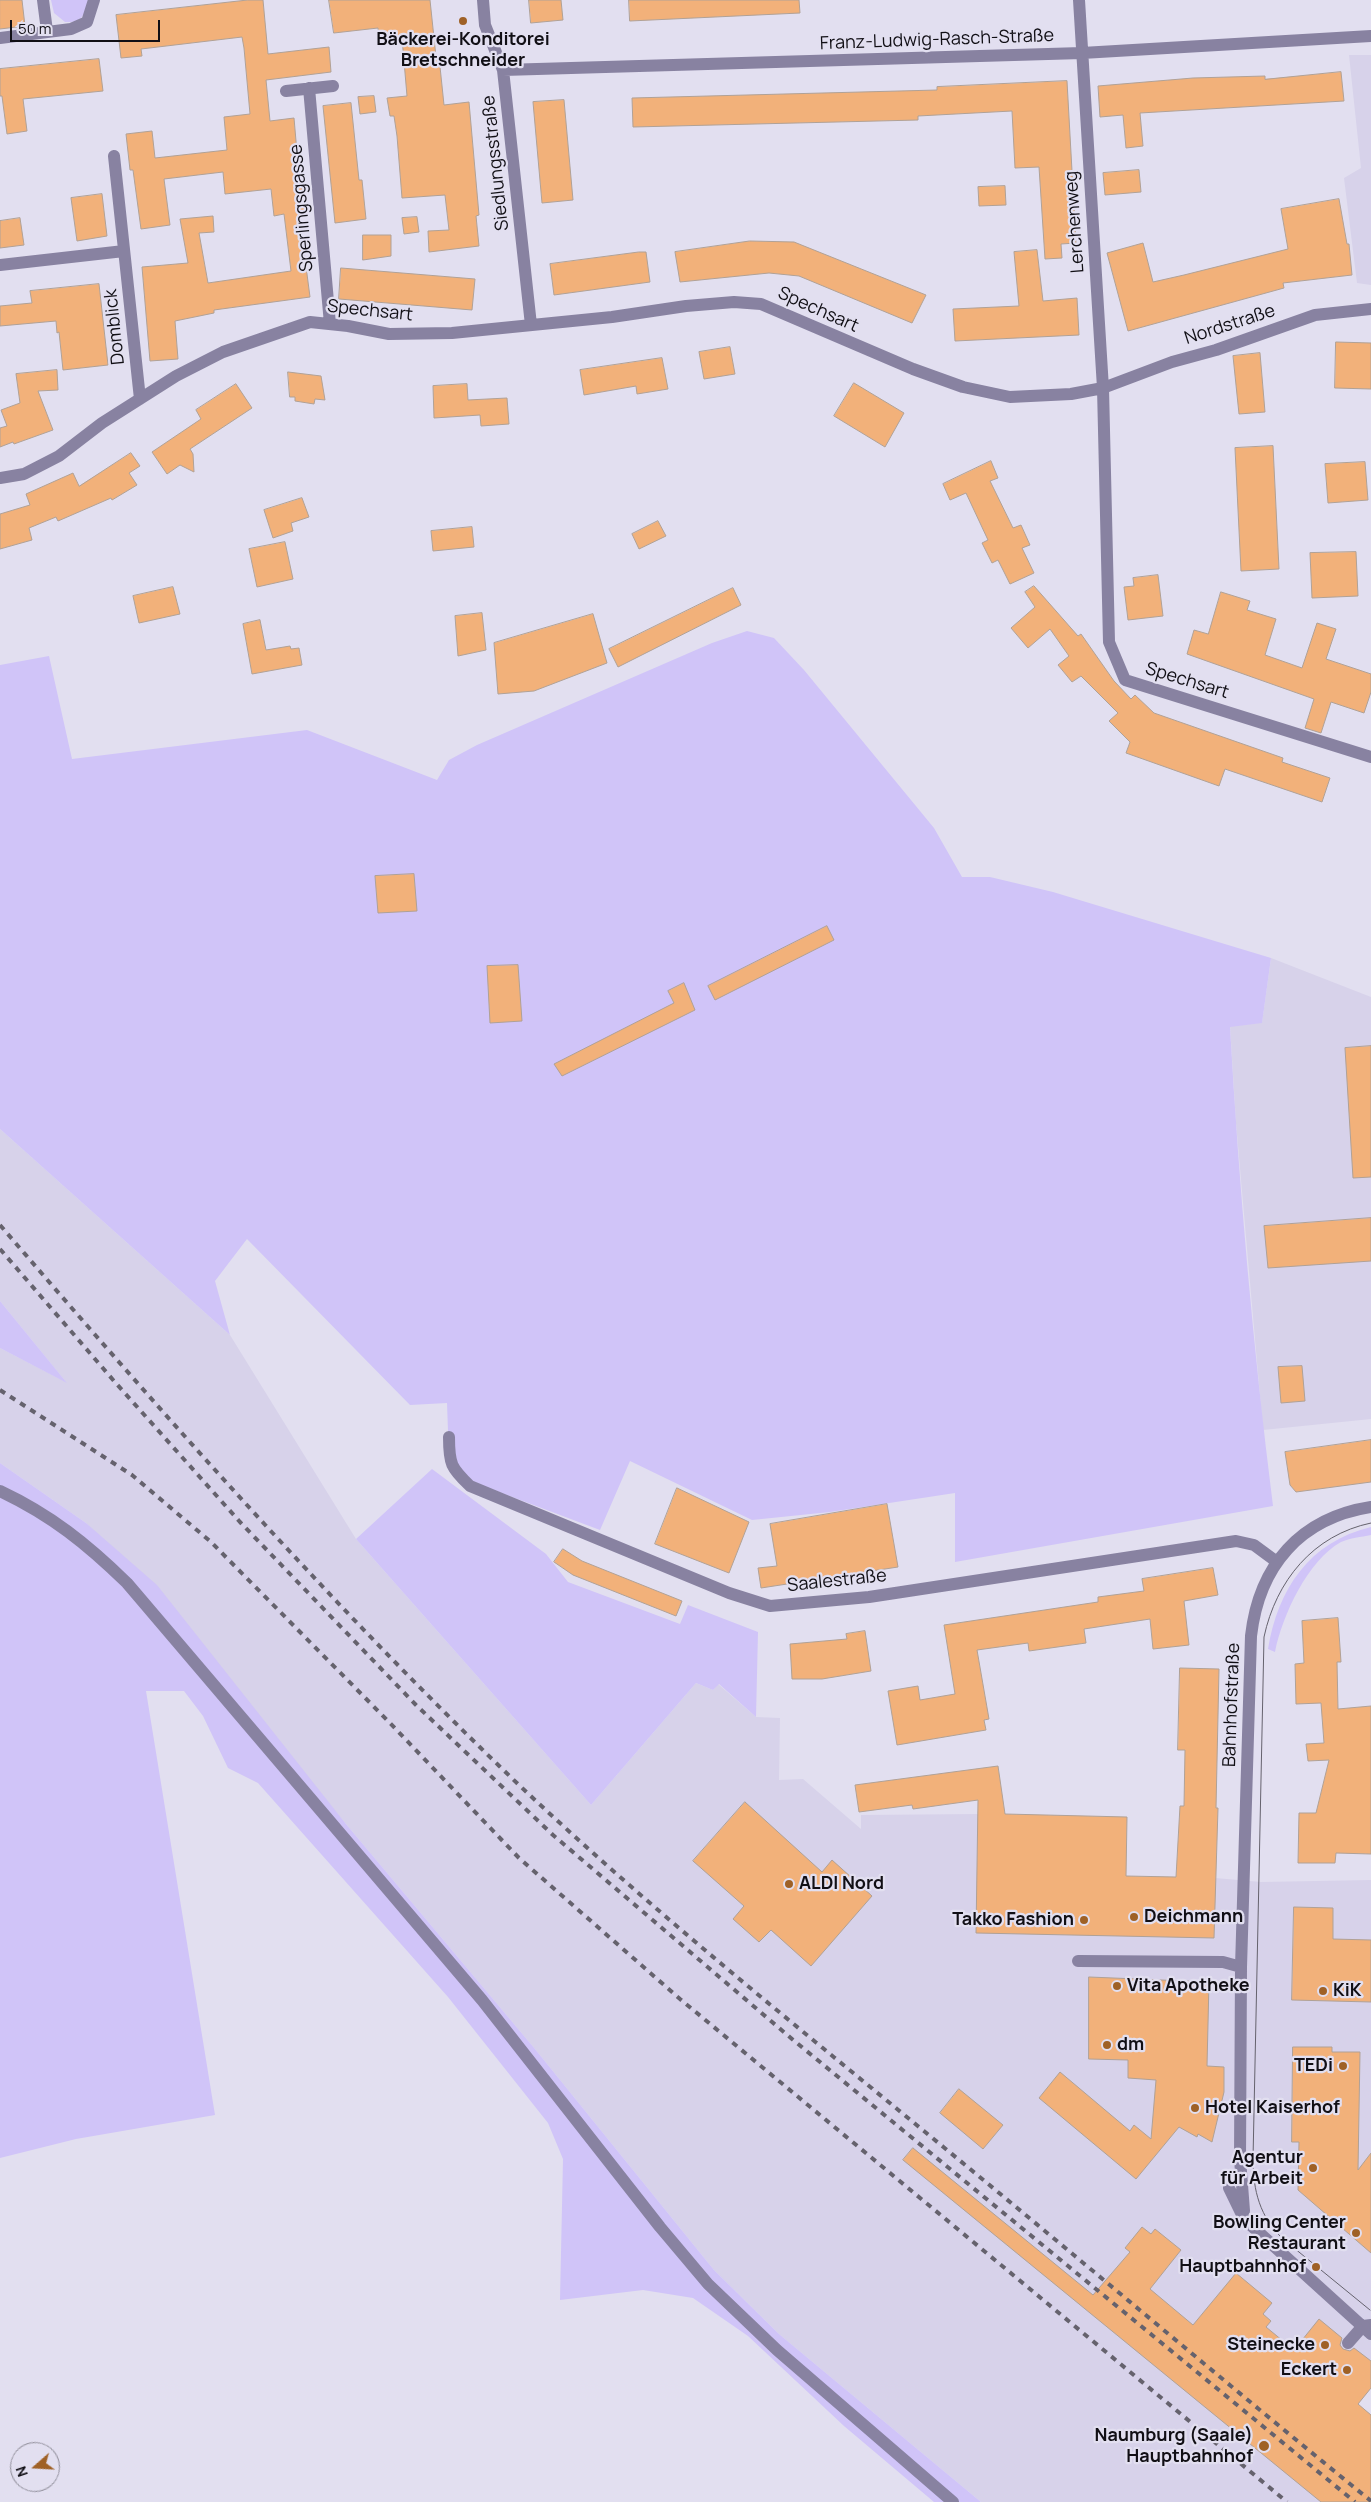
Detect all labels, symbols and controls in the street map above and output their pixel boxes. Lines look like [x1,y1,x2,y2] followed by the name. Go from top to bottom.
[12,10,162,42] scale bar
[457,15,469,27] marker: Bäckerei-Konditorei Bretschneider
[18,18,52,39] text: 50 m
[819,25,1055,55] street label: Franz-Ludwig-Rasch-Straße
[376,29,550,72] place label: Bäckerei-Konditorei Bretschneider
[478,94,514,232] street label: Siedlungsstraße
[286,143,318,273] street label: Sperlingsgasse
[1061,170,1089,274] street label: Lerchenweg
[774,283,862,337] street label: Spechsart
[100,288,130,366] street label: Domblick
[326,296,414,326] street label: Spechsart
[1182,300,1278,350] street label: Nordstraße
[1143,658,1231,704] street label: Spechsart
[786,1565,888,1597] street label: Saalestraße
[1219,1643,1245,1767] street label: Bahnhofstraße
[799,1873,884,1895] place label: ALDI Nord
[783,1878,795,1890] marker: ALDI Nord
[1144,1906,1243,1928] place label: Deichmann
[952,1909,1074,1931] place label: Takko Fashion
[1128,1911,1140,1923] marker: Deichmann
[1078,1914,1090,1926] marker: Takko Fashion
[1127,1975,1249,1997] place label: Vita Apotheke
[1111,1980,1123,1992] marker: Vita Apotheke
[1333,1980,1361,2002] place label: KiK
[1317,1985,1329,1997] marker: KiK
[1117,2034,1144,2056] place label: dm
[1101,2039,1113,2051] marker: dm
[1294,2055,1333,2077] place label: TEDi
[1337,2060,1349,2072] marker: TEDi
[1205,2097,1340,2119] place label: Hotel Kaiserhof
[1189,2102,1201,2114] marker: Hotel Kaiserhof
[1220,2147,1303,2190] place label: Agentur für Arbeit
[1307,2162,1319,2174] marker: Agentur für Arbeit
[1213,2212,1346,2254] place label: Bowling Center Restaurant
[1350,2227,1362,2239] marker: Bowling Center Restaurant
[1179,2256,1306,2278] place label: Hauptbahnhof
[1310,2261,1322,2273] marker: Hauptbahnhof
[1227,2334,1315,2356] place label: Steinecke
[1319,2339,1331,2351] marker: Steinecke
[1281,2359,1337,2381] place label: Eckert
[1341,2364,1353,2376] marker: Eckert
[1095,2425,1253,2468] place label: Naumburg (Saale) Hauptbahnhof
[1257,2439,1271,2453] marker: Naumburg (Saale) Hauptbahnhof
[10,2442,60,2492] north arrow
[11,2464,32,2480] text: N

